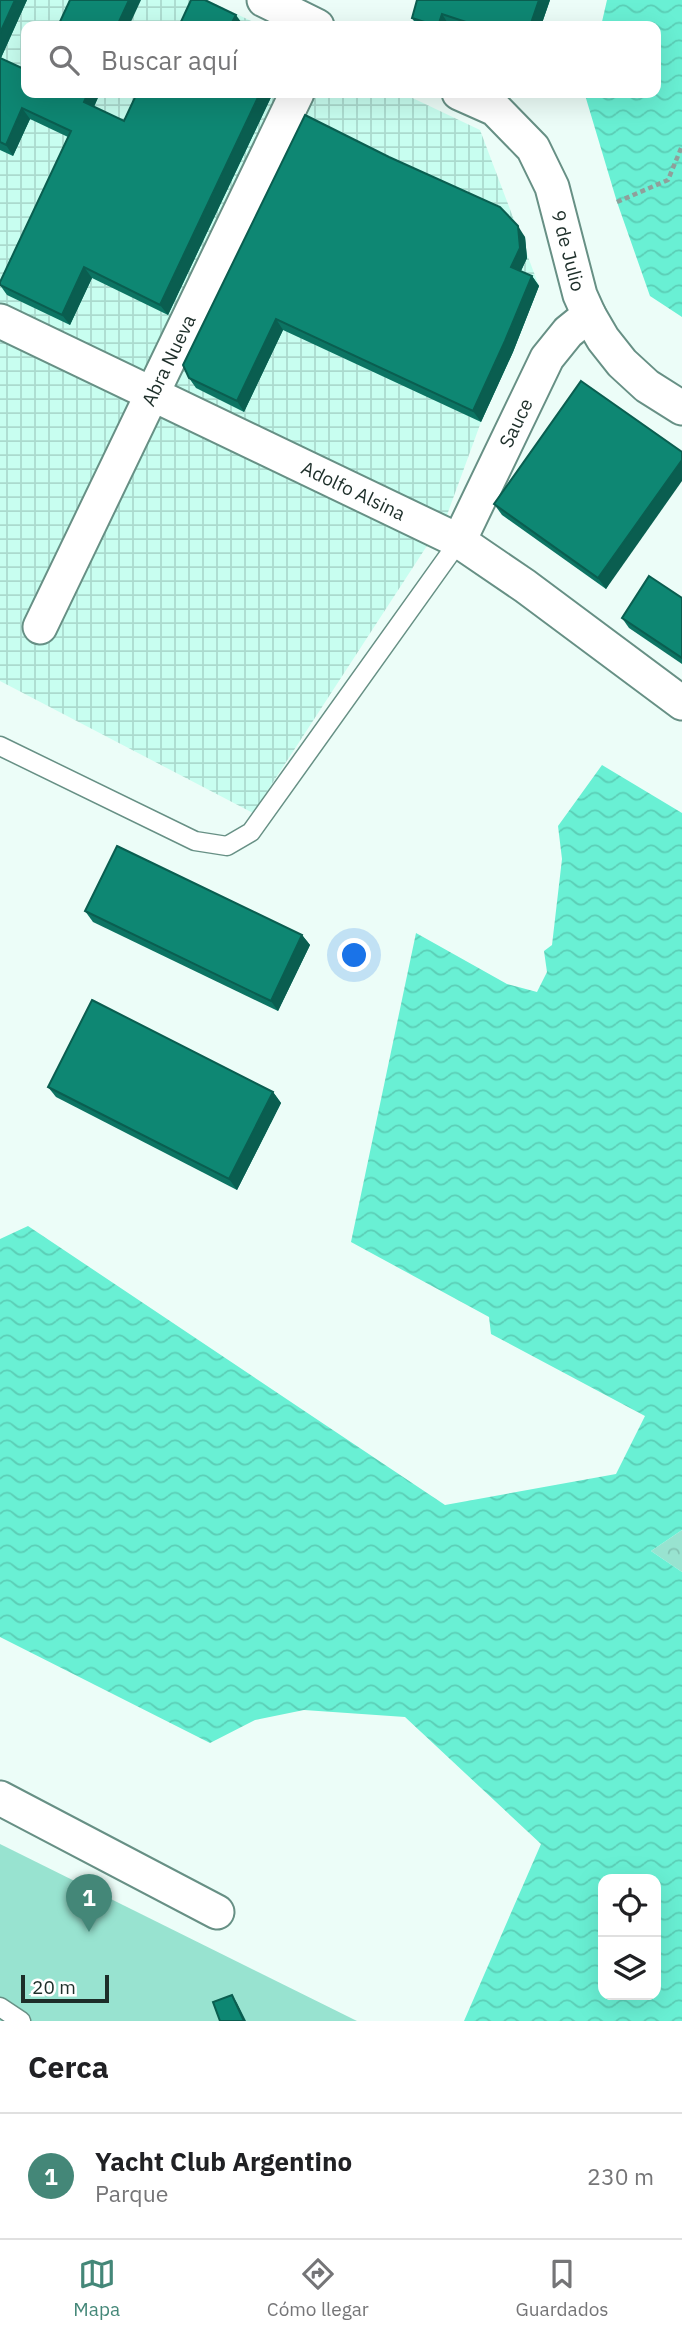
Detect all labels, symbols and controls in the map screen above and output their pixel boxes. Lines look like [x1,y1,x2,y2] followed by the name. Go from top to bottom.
[21,21,661,98] search box
[45,41,83,79] icon: search
[101,43,238,77] text: Buscar aquí
[546,208,591,294] street label: 9 de Julio
[136,311,201,410] street label: Abra Nueva
[494,394,538,452] street label: Sauce
[298,455,409,526] street label: Adolfo Alsina
[337,938,371,972] your location
[66,1874,112,1932] pin: 1
[598,1874,661,2000] map controls
[598,1874,661,1937] button: locate
[598,1937,661,2000] button: layers
[21,1972,108,2004] scale bar
[32,1975,76,1999] text: 20 m
[28,2047,109,2086] text: Cerca
[95,2144,352,2178] text: Yacht Club Argentino
[44,2161,58,2191] text: 1
[587,2161,654,2191] text: 230 m
[95,2178,168,2208] text: Parque
[73,2255,120,2321] tab: Mapa
[267,2255,369,2321] tab: Cómo llegar
[516,2255,609,2321] tab: Guardados

